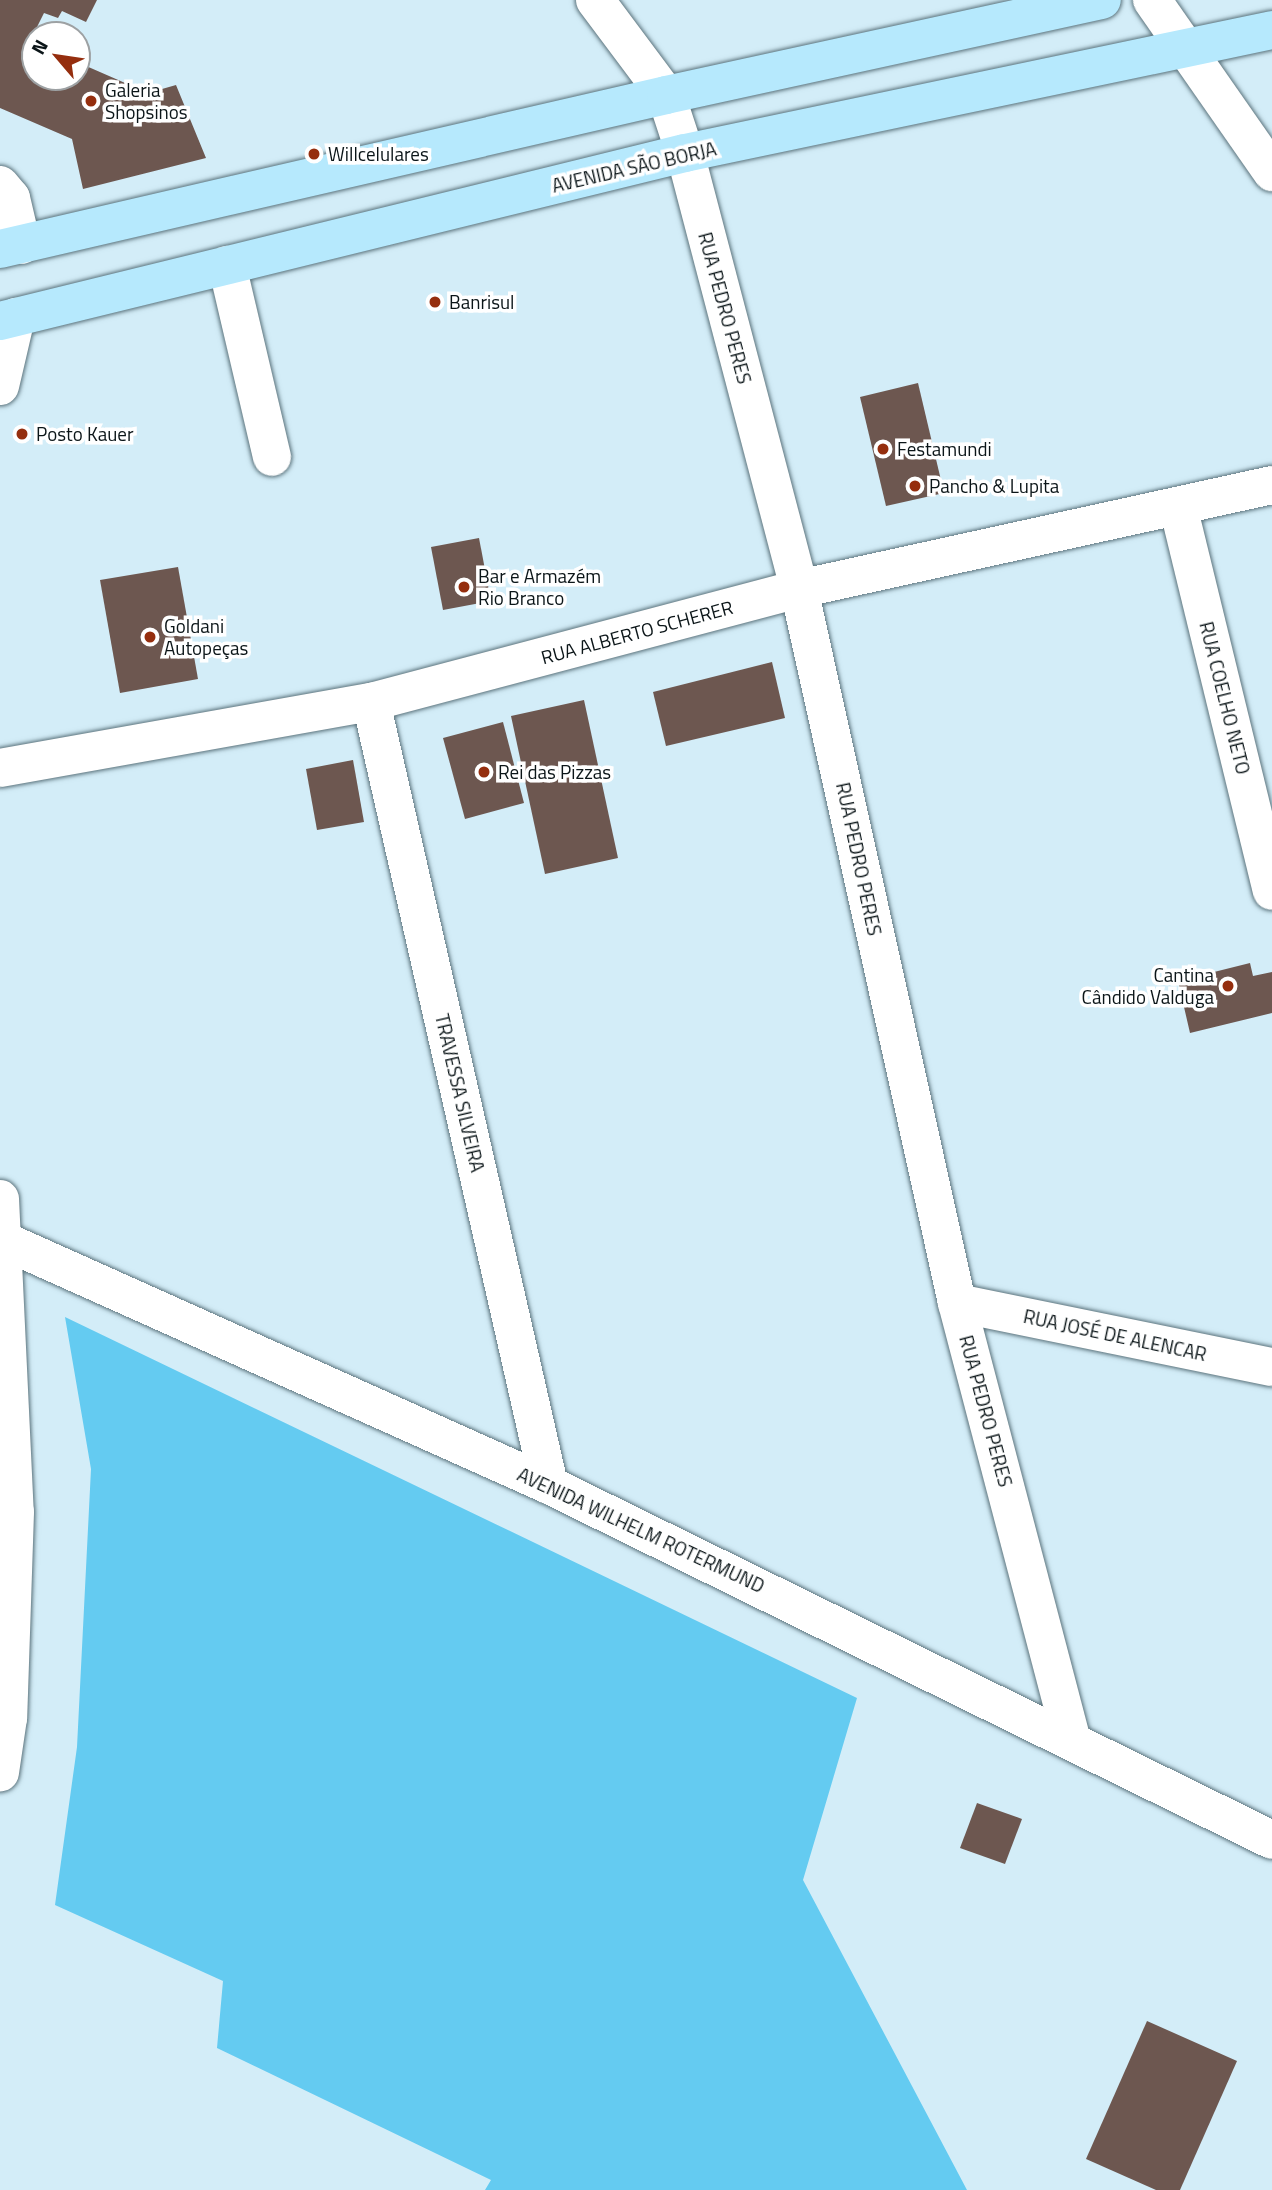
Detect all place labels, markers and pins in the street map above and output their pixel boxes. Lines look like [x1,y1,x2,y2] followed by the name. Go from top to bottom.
[105,79,188,123] place label: Galeria Shopsinos
[83,93,99,109] marker: Galeria Shopsinos
[328,143,429,165] place label: Willcelulares
[306,146,322,162] marker: Willcelulares
[449,291,514,313] place label: Banrisul
[427,294,443,310] marker: Banrisul
[36,423,134,445] place label: Posto Kauer
[14,426,30,442] marker: Posto Kauer
[897,438,992,460] place label: Festamundi
[875,441,891,457] marker: Festamundi
[929,475,1059,497] place label: Pancho & Lupita
[907,478,923,494] marker: Pancho & Lupita
[478,565,601,609] place label: Bar e Armazém Rio Branco
[456,579,472,595] marker: Bar e Armazém Rio Branco
[164,615,248,659] place label: Goldani Autopeças
[142,629,158,645] marker: Goldani Autopeças
[498,761,611,783] place label: Rei das Pizzas
[476,764,492,780] marker: Rei das Pizzas
[1082,964,1214,1008] place label: Cantina Cândido Valduga
[1220,978,1236,994] marker: Cantina Cândido Valduga

